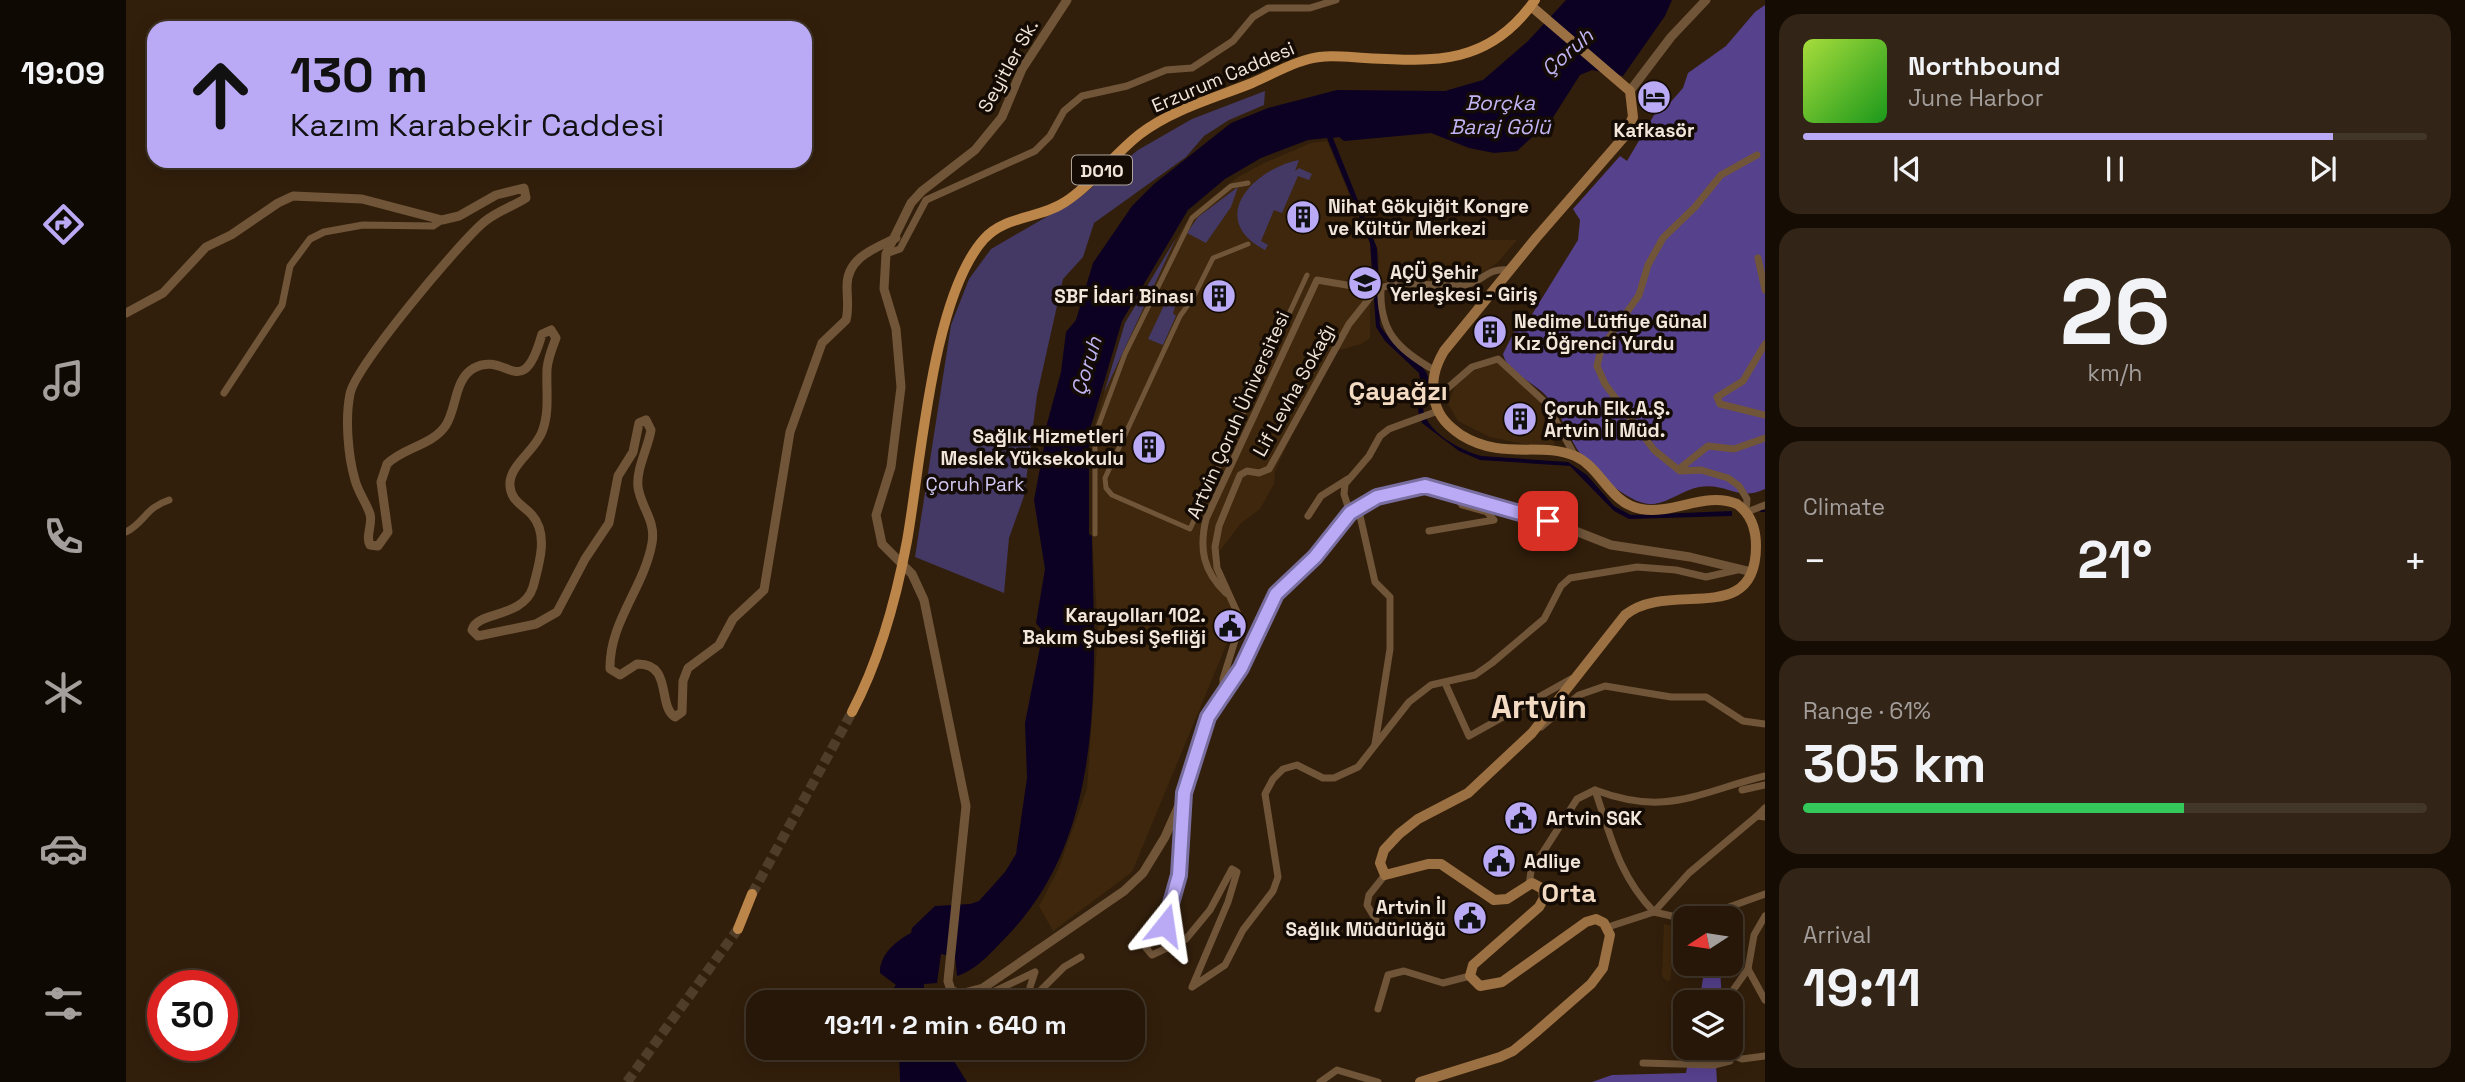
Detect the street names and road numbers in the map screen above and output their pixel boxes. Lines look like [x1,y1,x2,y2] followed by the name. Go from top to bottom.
[972,15,1044,117] street label: Seyitler Sk.
[1148,36,1298,118] street label: Erzurum Caddesi
[1072,155,1132,184] road number: D010
[1181,307,1295,523] street label: Artvin Çoruh Üniversitesi
[1247,319,1341,461] street label: Lif Levha Sokağı

